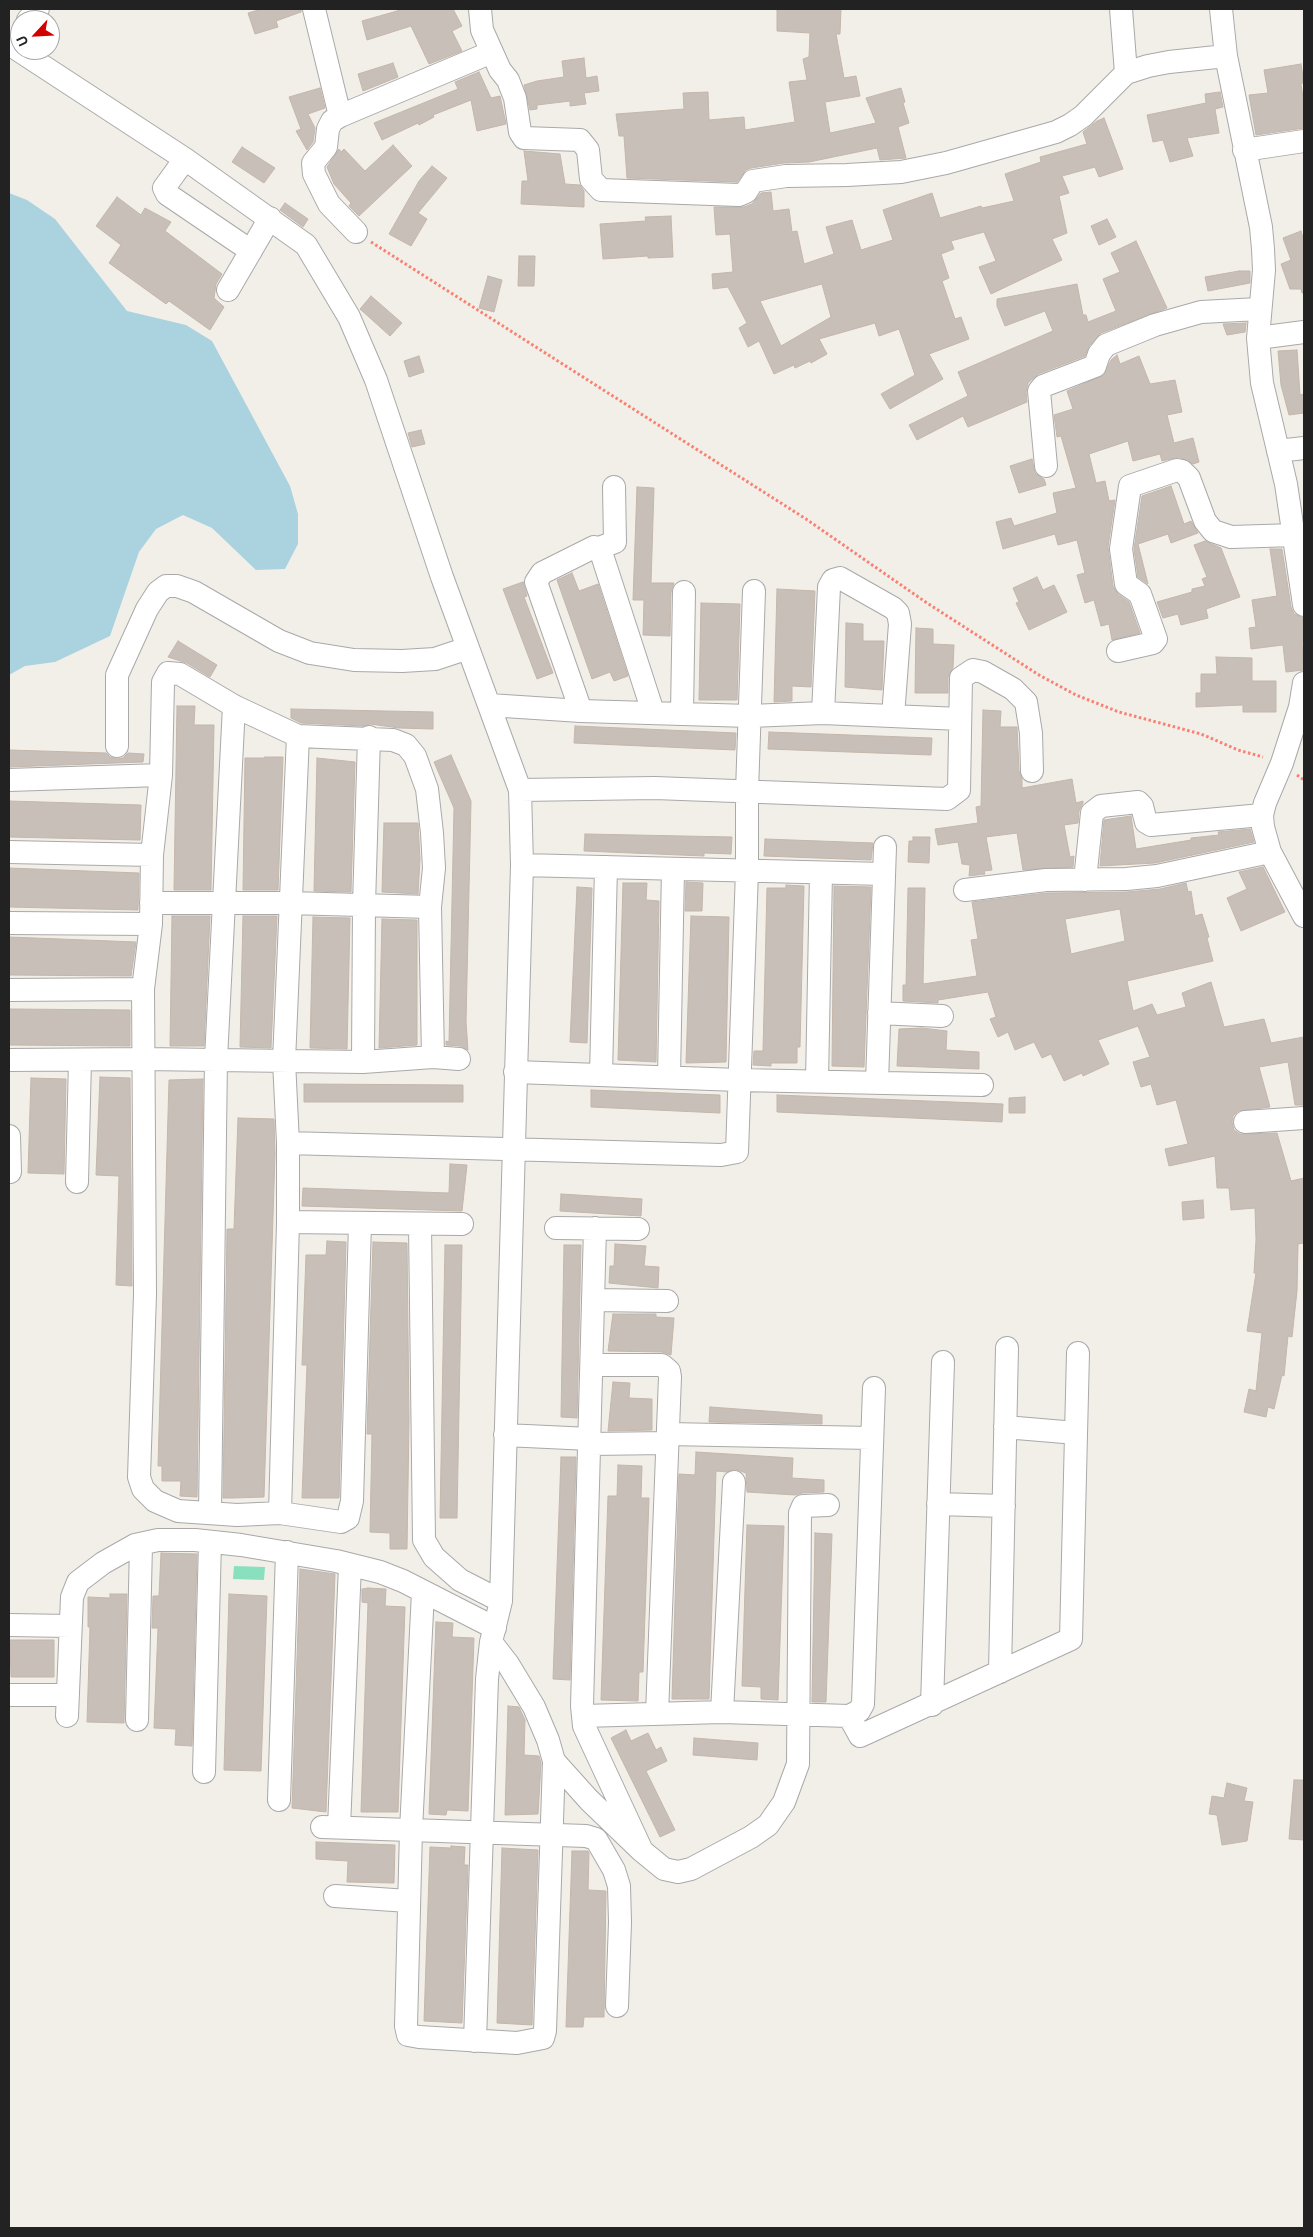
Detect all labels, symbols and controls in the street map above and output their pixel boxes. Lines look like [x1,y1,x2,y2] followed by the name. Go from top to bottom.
[10,10,60,60] north arrow
[12,33,32,49] text: U

